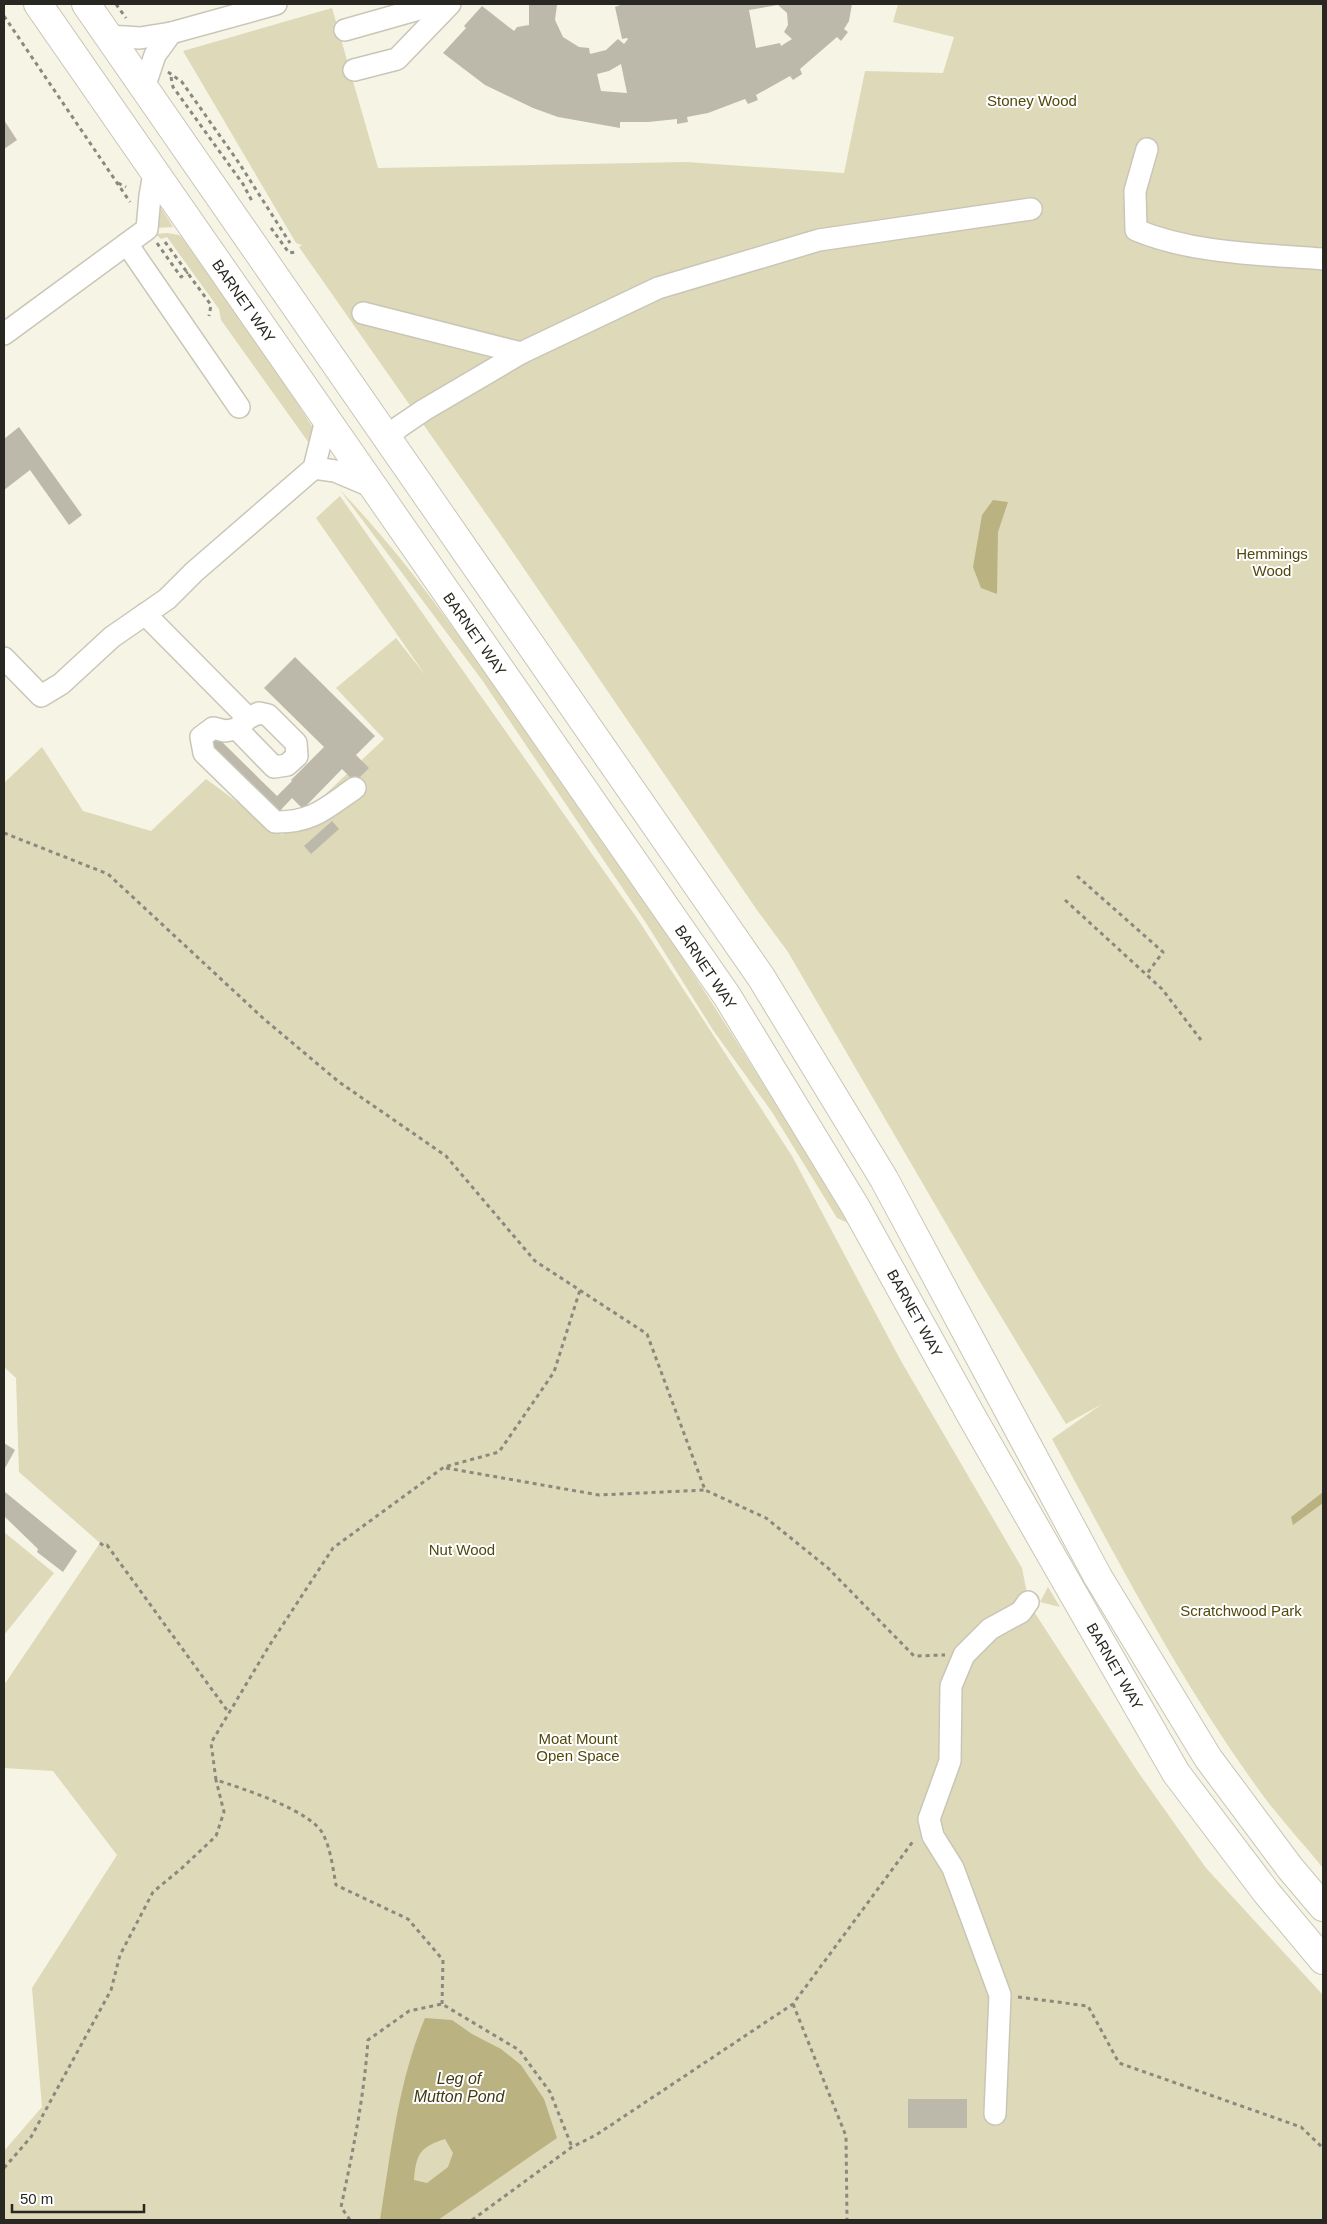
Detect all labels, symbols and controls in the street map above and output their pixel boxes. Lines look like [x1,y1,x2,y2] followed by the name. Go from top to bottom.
[987,92,1077,109] park label: Stoney Wood
[209,256,279,346] street label: BARNET WAY
[1236,545,1308,579] park label: Hemmings Wood
[440,589,510,679] street label: BARNET WAY
[672,922,740,1012] street label: BARNET WAY
[884,1266,946,1360] street label: BARNET WAY
[429,1541,495,1558] park label: Nut Wood
[1180,1602,1302,1619] park label: Scratchwood Park
[1083,1620,1147,1712] street label: BARNET WAY
[536,1730,620,1764] park label: Moat Mount Open Space
[414,2070,505,2105] water label: Leg of Mutton Pond
[12,2182,145,2214] scale bar
[20,2190,53,2207] text: 50 m

